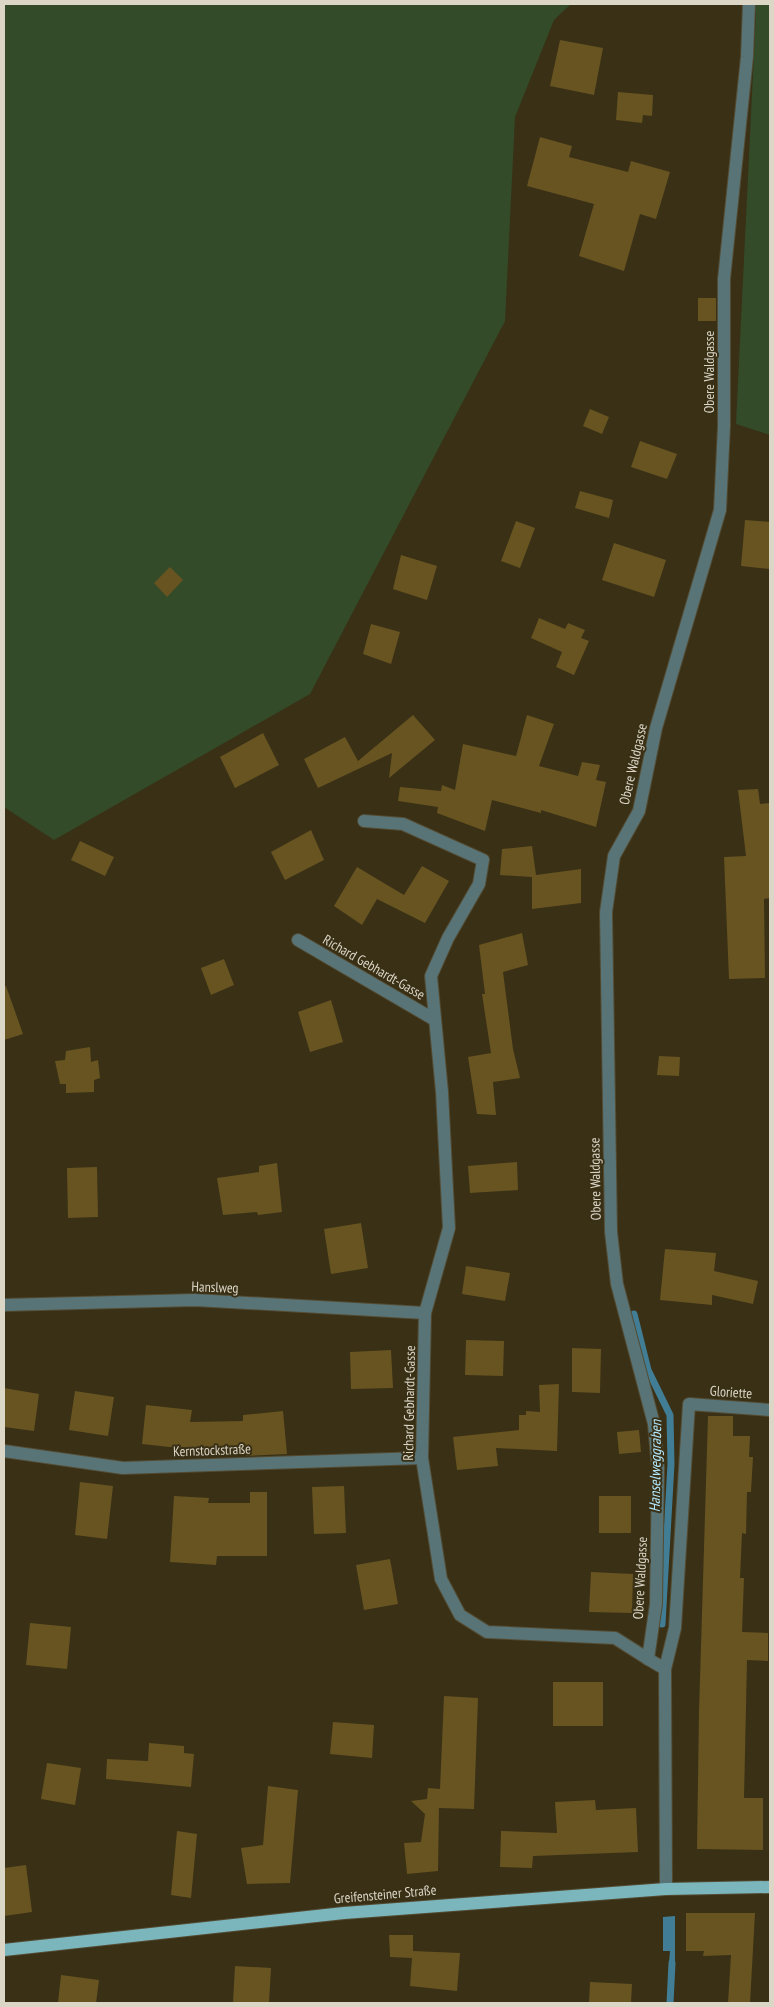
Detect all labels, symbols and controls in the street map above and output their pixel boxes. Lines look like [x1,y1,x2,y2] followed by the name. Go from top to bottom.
[700,330,718,413] street label: Obere Waldgasse
[615,721,651,806] street label: Obere Waldgasse
[320,930,429,1004] street label: Richard Gebhardt-Gasse
[585,1137,605,1220] street label: Obere Waldgasse
[191,1277,239,1297] street label: Hanslweg
[399,1345,419,1461] street label: Richard Gebhardt-Gasse
[709,1382,753,1402] street label: Gloriette
[645,1418,665,1512] water label: Hanselweggraben
[173,1440,251,1460] street label: Kernstockstraße
[629,1536,651,1620] street label: Obere Waldgasse
[333,1881,437,1907] street label: Greifensteiner Straße

